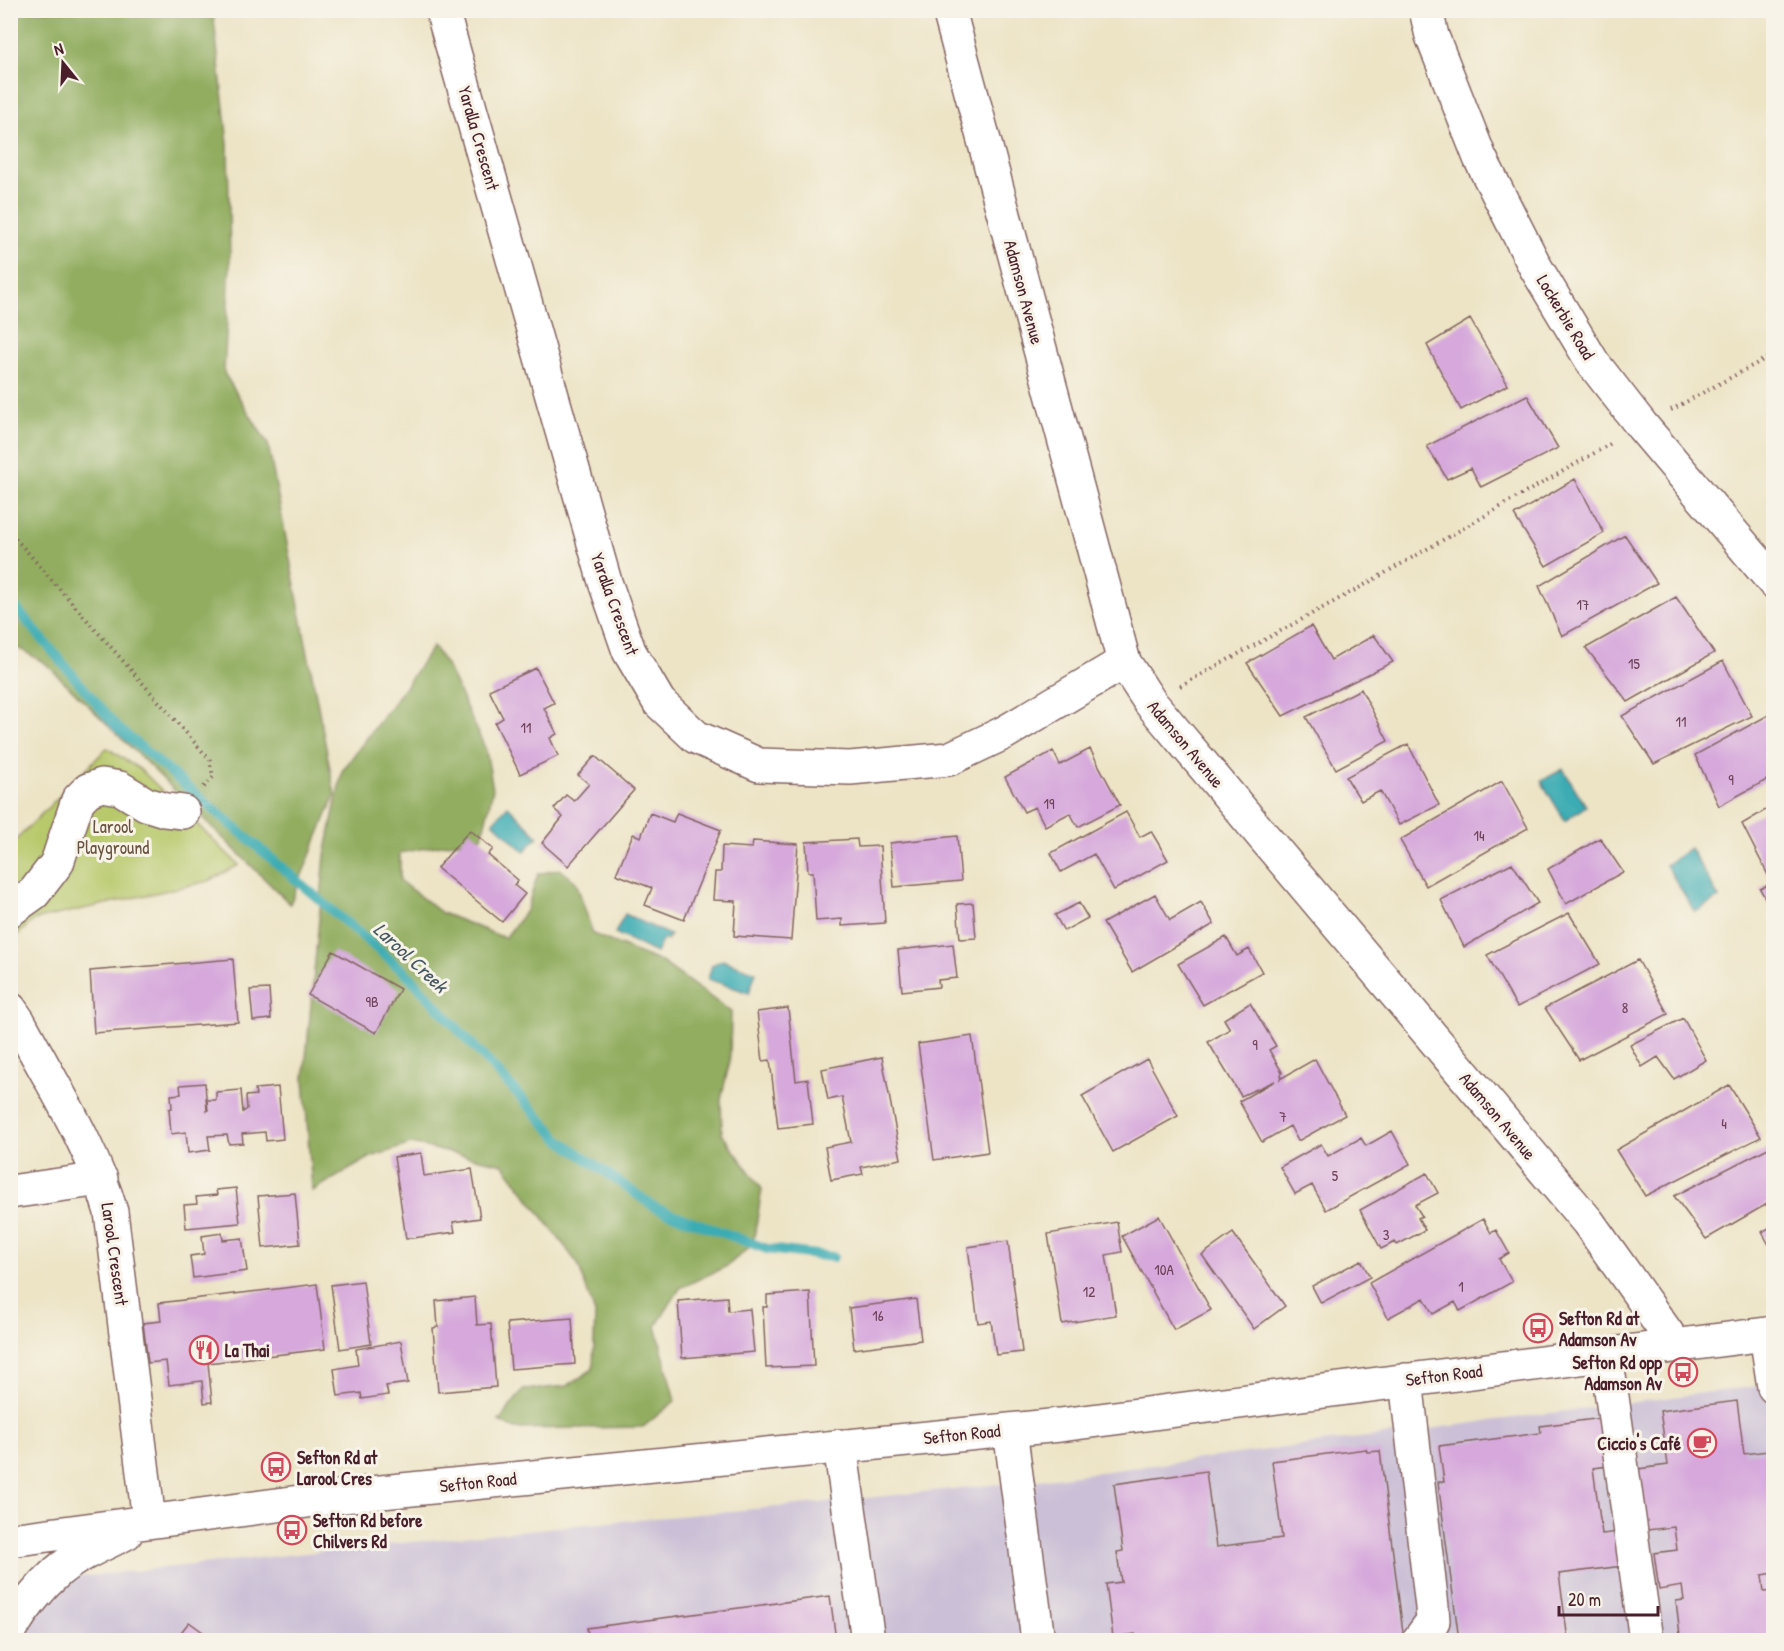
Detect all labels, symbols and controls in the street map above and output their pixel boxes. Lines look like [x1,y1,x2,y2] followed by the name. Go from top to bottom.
[33,33,93,93] north arrow
[51,37,66,61] text: N
[452,83,506,194] street label: Yaralla Crescent
[998,237,1050,347] street label: Adamson Avenue
[1531,270,1601,364] street label: Lockerbie Road
[585,549,645,659] street label: Yaralla Crescent
[1577,594,1589,615] house number: 17
[1628,653,1641,674] house number: 15
[1142,695,1230,793] street label: Adamson Avenue
[1676,711,1686,732] house number: 11
[521,717,531,738] house number: 11
[1728,769,1734,790] house number: 9
[1044,793,1055,814] house number: 19
[77,814,149,860] park label: Larool Playground
[1473,825,1485,846] house number: 14
[368,916,455,999] water label: Larool Creek
[365,991,379,1012] house number: 9B
[1622,997,1628,1018] house number: 8
[1252,1034,1258,1055] house number: 9
[1454,1067,1542,1165] street label: Adamson Avenue
[1279,1106,1287,1127] house number: 7
[1721,1113,1727,1134] house number: 4
[1332,1165,1339,1186] house number: 5
[95,1201,135,1308] street label: Larool Crescent
[1383,1224,1390,1245] house number: 3
[1154,1259,1174,1280] house number: 10A
[1458,1276,1464,1297] house number: 1
[1083,1281,1095,1302] house number: 12
[872,1305,884,1326] house number: 16
[1559,1306,1640,1352] place label: Sefton Rd at Adamson Av
[1522,1312,1554,1344] bus stop icon: Sefton Rd at Adamson Av
[188,1334,220,1366] restaurant icon: La Thai
[225,1338,270,1363] place label: La Thai
[1572,1350,1663,1396] place label: Sefton Rd opp Adamson Av
[1667,1356,1699,1388] bus stop icon: Sefton Rd opp Adamson Av
[1404,1358,1484,1392] street label: Sefton Road
[922,1418,1002,1450] street label: Sefton Road
[1686,1427,1718,1459] cafe icon: Ciccio's Café
[1597,1431,1682,1456] place label: Ciccio's Café
[297,1445,378,1491] place label: Sefton Rd at Larool Cres
[260,1451,292,1483] bus stop icon: Sefton Rd at Larool Cres
[438,1466,518,1498] street label: Sefton Road
[313,1508,423,1554] place label: Sefton Rd before Chilvers Rd
[276,1514,308,1546] bus stop icon: Sefton Rd before Chilvers Rd
[1559,1579,1658,1617] scale bar
[1568,1587,1601,1612] text: 20 m

